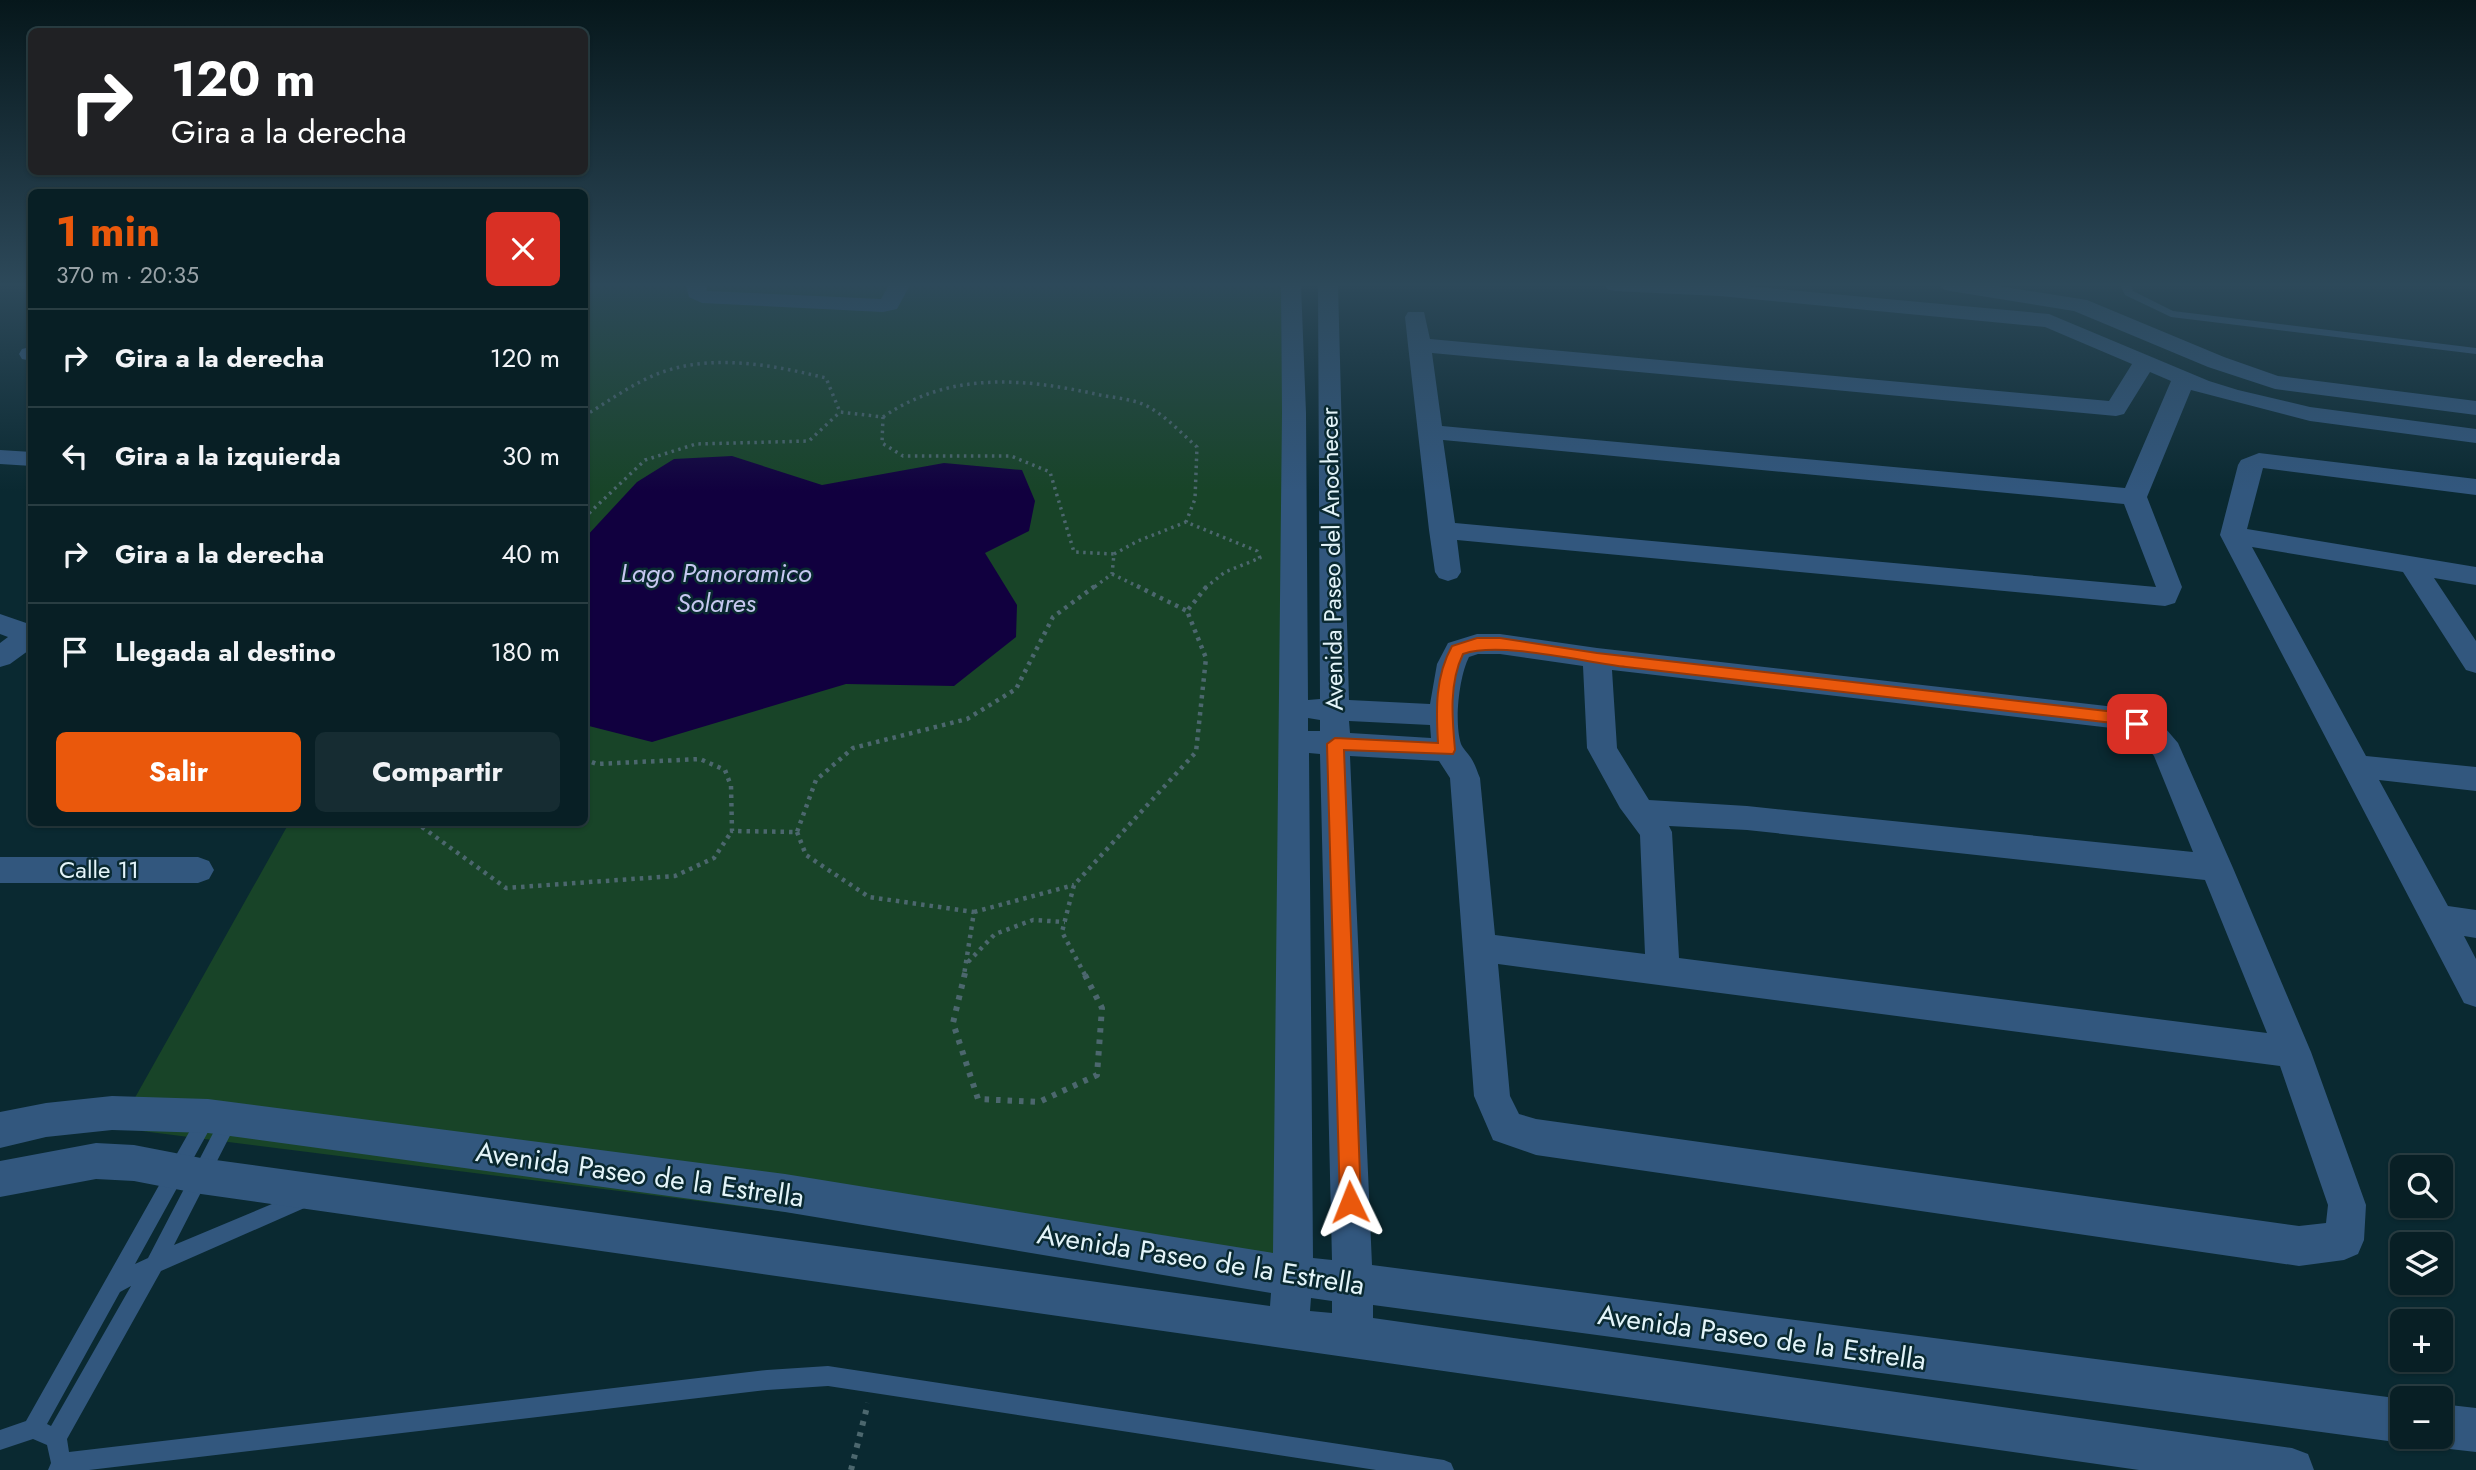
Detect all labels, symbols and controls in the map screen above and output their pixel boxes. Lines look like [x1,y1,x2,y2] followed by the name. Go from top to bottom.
[171,44,315,114] text: 120 m
[56,56,147,147] icon: right
[171,109,407,155] text: Gira a la derecha
[56,201,160,262] text: 1 min
[486,212,560,286] button: close
[56,258,199,292] text: 370 m · 20:35
[56,339,94,377] icon: right
[115,339,324,377] text: Gira a la derecha
[490,339,560,377] text: 120 m
[1311,406,1352,711] street label: Avenida Paseo del Anochecer
[56,437,94,475] icon: left
[115,437,341,475] text: Gira a la izquierda
[502,437,560,475] text: 30 m
[56,535,94,573] icon: right
[115,535,324,573] text: Gira a la derecha
[501,535,560,573] text: 40 m
[620,554,812,622] water label: Lago Panoramico Solares
[56,633,94,671] icon: arrive
[115,633,336,671] text: Llegada al destino
[490,633,560,671] text: 180 m
[2107,694,2167,754] pin
[2118,705,2156,743] icon: arrive
[56,732,301,812] button: Salir
[315,732,560,812] button: Compartir
[59,852,139,887] street label: Calle 11
[473,1131,807,1218] street label: Avenida Paseo de la Estrella
[2390,1155,2453,1449] map controls
[2390,1155,2453,1218] button: search
[1313,1165,1387,1239] position arrow
[1034,1213,1368,1306] street label: Avenida Paseo de la Estrella
[2390,1232,2453,1295] button: layers
[1595,1294,1929,1381] street label: Avenida Paseo de la Estrella
[2390,1309,2453,1372] button: +
[2390,1386,2453,1449] button: −

